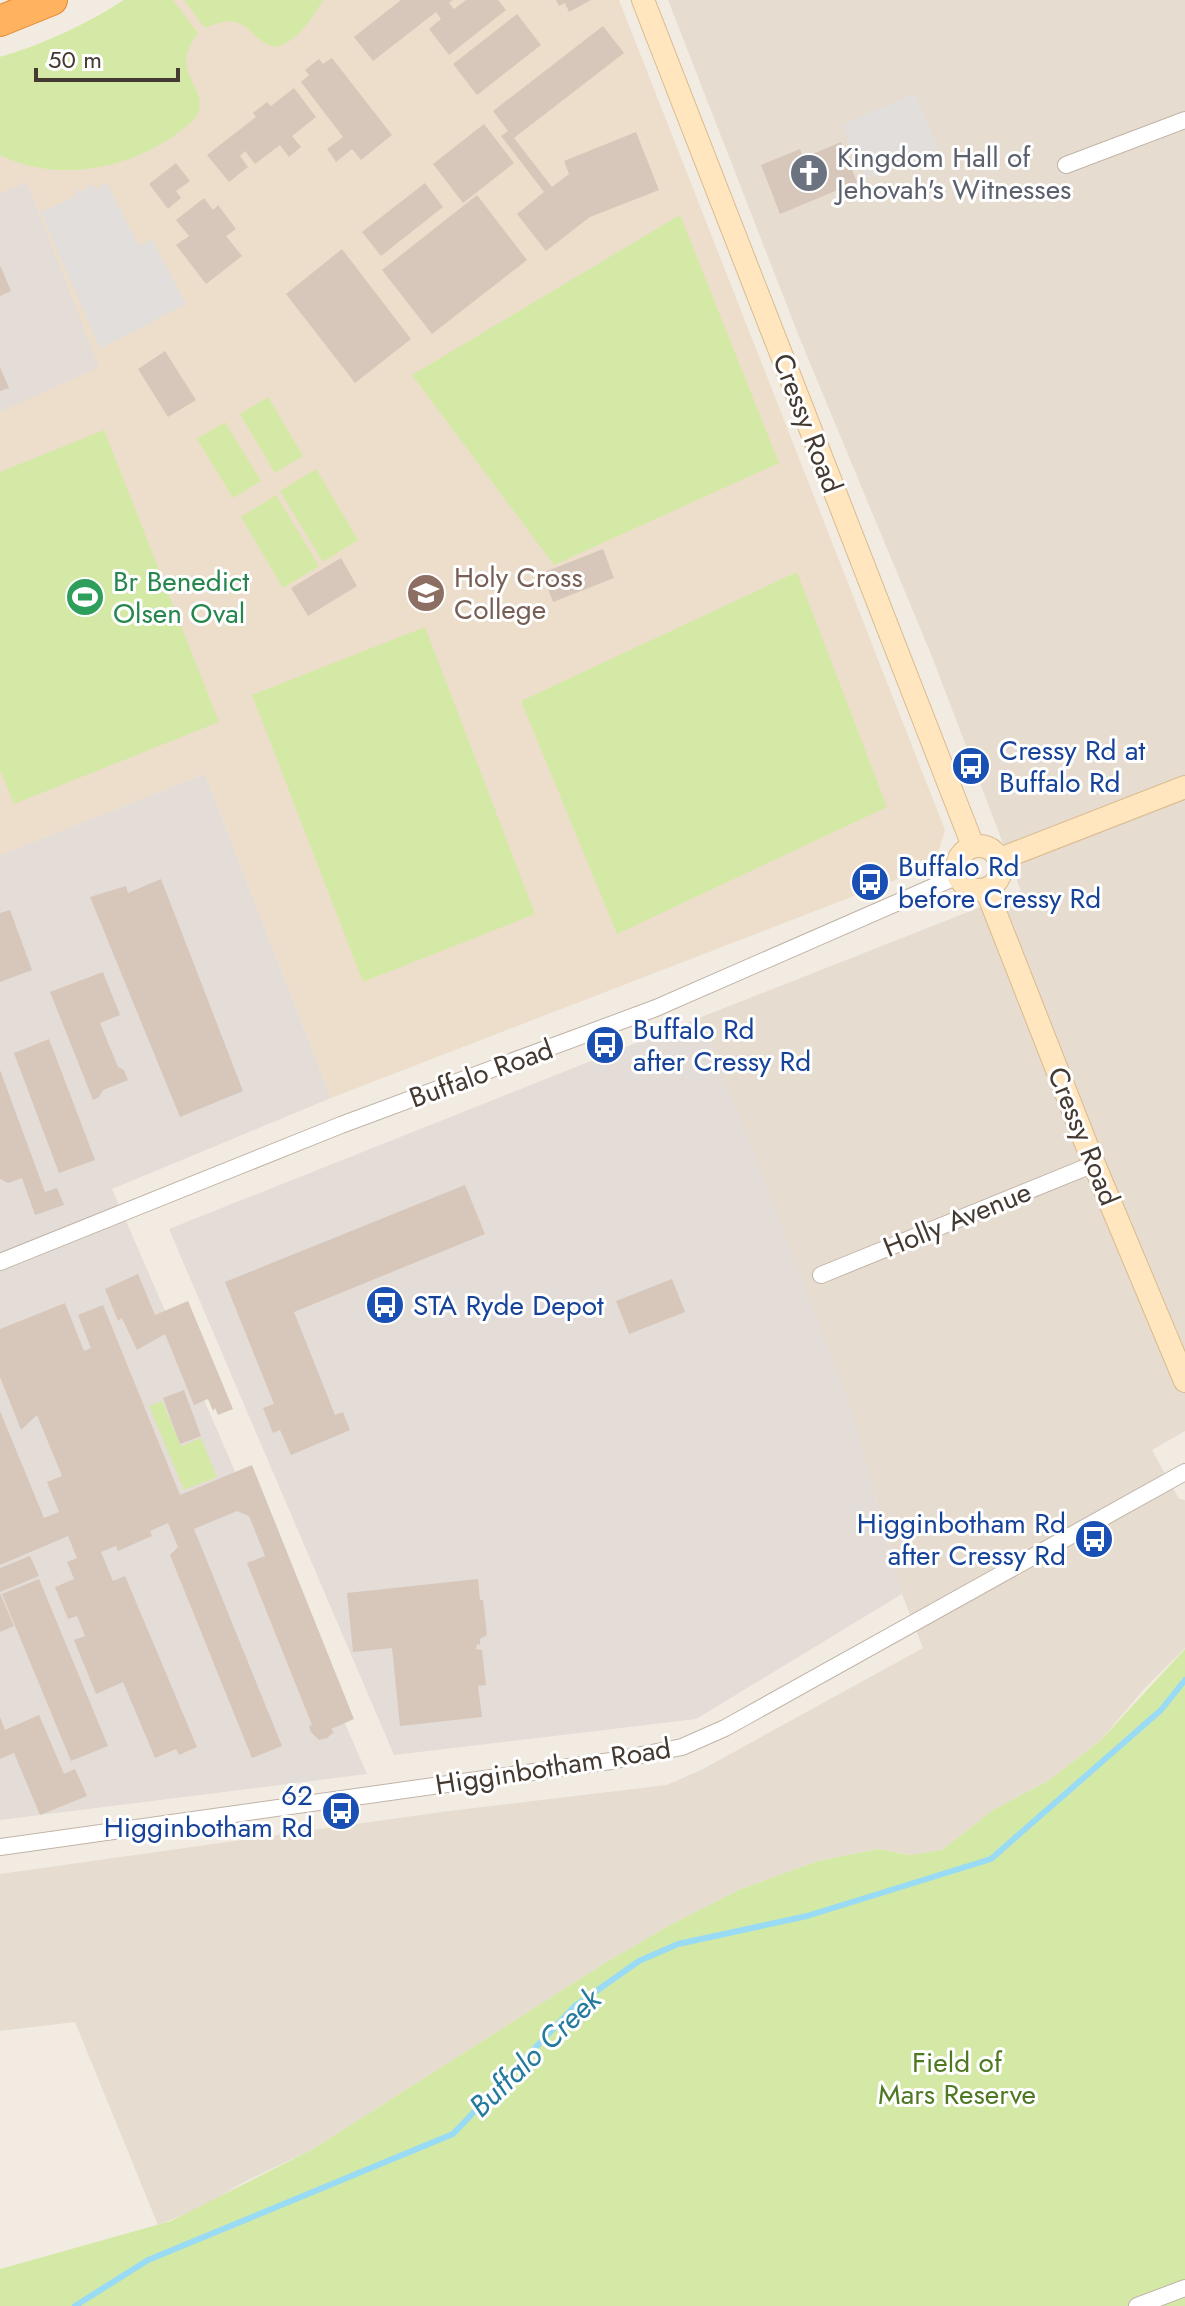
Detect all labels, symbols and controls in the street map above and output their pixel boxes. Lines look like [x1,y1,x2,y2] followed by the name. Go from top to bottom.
[36,32,178,82] scale bar
[48,42,102,77] text: 50 m
[833,137,1071,210] place label: Kingdom Hall of Jehovah's Witnesses
[788,152,830,194] church icon: Kingdom Hall of Jehovah's Witnesses
[762,348,853,499] street label: Cressy Road
[454,557,583,630] place label: Holy Cross College
[113,561,249,634] place label: Br Benedict Olsen Oval
[405,572,447,614] school or university icon: Holy Cross College
[64,576,106,618] sports icon: Br Benedict Olsen Oval
[999,730,1145,803] place label: Cressy Rd at Buffalo Rd
[950,745,992,787] bus stop icon: Cressy Rd at Buffalo Rd
[898,846,1101,919] place label: Buffalo Rd before Cressy Rd
[849,861,891,903] bus stop icon: Buffalo Rd before Cressy Rd
[633,1009,811,1082] place label: Buffalo Rd after Cressy Rd
[584,1024,626,1066] bus stop icon: Buffalo Rd after Cressy Rd
[404,1028,559,1118] street label: Buffalo Road
[1037,1061,1130,1212] street label: Cressy Road
[877,1171,1037,1268] street label: Holly Avenue
[364,1284,406,1326] bus stop icon: STA Ryde Depot
[413,1285,604,1326] place label: STA Ryde Depot
[857,1503,1066,1576] place label: Higginbotham Rd after Cressy Rd
[1073,1518,1115,1560] bus stop icon: Higginbotham Rd after Cressy Rd
[432,1728,674,1805] street label: Higginbotham Road
[104,1775,313,1848] place label: 62 Higginbotham Rd
[320,1790,362,1832] bus stop icon: 62 Higginbotham Rd
[459,1978,611,2127] water label: Buffalo Creek
[878,2042,1036,2115] park label: Field of Mars Reserve

